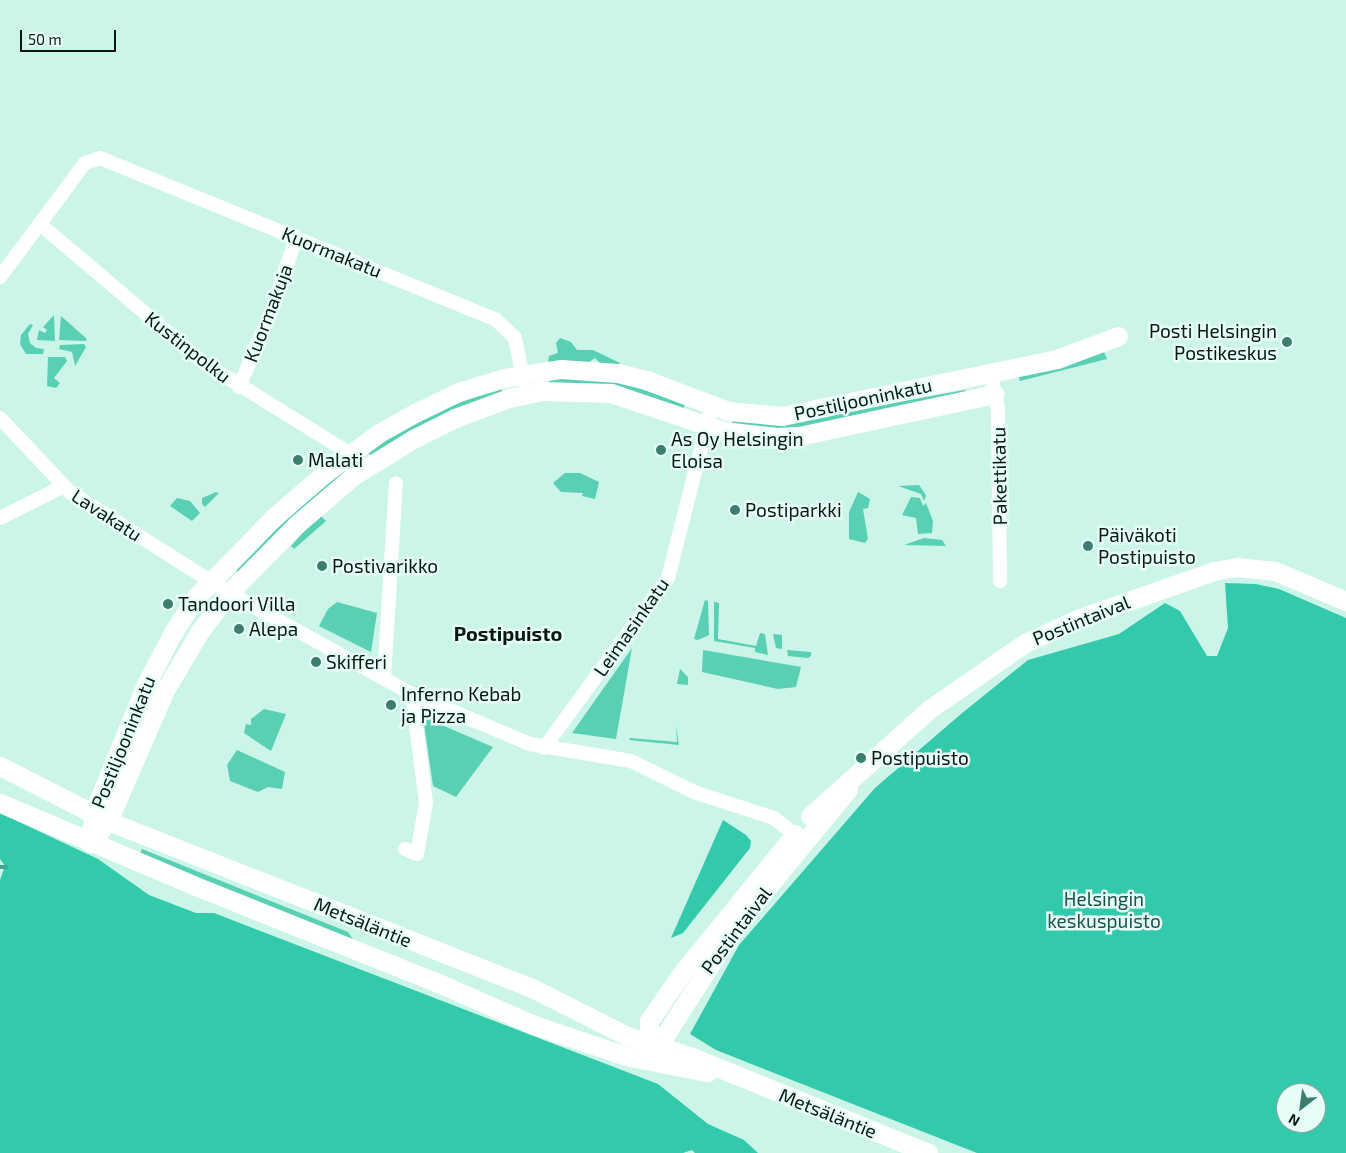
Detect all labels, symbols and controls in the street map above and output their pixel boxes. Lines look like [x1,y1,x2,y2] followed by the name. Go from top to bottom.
[22,20,119,52] scale bar
[28,30,62,48] text: 50 m
[279,222,385,282] street label: Kuormakatu
[239,261,297,365] street label: Kuormakuja
[141,306,235,388] street label: Kustinpolku
[1149,320,1277,364] place label: Posti Helsingin Postikeskus
[1281,336,1293,348] marker: Posti Helsingin Postikeskus
[792,373,934,425] street label: Postiljooninkatu
[987,427,1011,525] street label: Pakettikatu
[671,428,804,472] place label: As Oy Helsingin Eloisa
[655,444,667,456] marker: As Oy Helsingin Eloisa
[308,449,363,471] place label: Malati
[292,454,304,466] marker: Malati
[68,484,146,546] street label: Lavakatu
[745,499,842,521] place label: Postiparkki
[729,504,741,516] marker: Postiparkki
[1098,524,1196,568] place label: Päiväkoti Postipuisto
[1082,540,1094,552] marker: Päiväkoti Postipuisto
[332,555,438,577] place label: Postivarikko
[316,560,328,572] marker: Postivarikko
[589,573,673,681] street label: Leimasinkatu
[1029,590,1133,650] street label: Postintaival
[178,593,296,615] place label: Tandoori Villa
[162,598,174,610] marker: Tandoori Villa
[249,618,298,640] place label: Alepa
[454,621,562,645] district label: Postipuisto
[233,623,245,635] marker: Alepa
[326,651,387,673] place label: Skifferi
[310,656,322,668] marker: Skifferi
[86,673,160,811] street label: Postiljooninkatu
[401,683,521,727] place label: Inferno Kebab ja Pizza
[385,699,397,711] marker: Inferno Kebab ja Pizza
[871,747,969,769] place label: Postipuisto
[855,752,867,764] marker: Postipuisto
[696,882,776,978] street label: Postintaival
[1047,888,1161,932] park label: Helsingin keskuspuisto
[311,892,415,952] street label: Metsäläntie
[776,1083,880,1143] street label: Metsäläntie
[1276,1083,1326,1133] north arrow
[1285,1111,1302,1130] text: N

